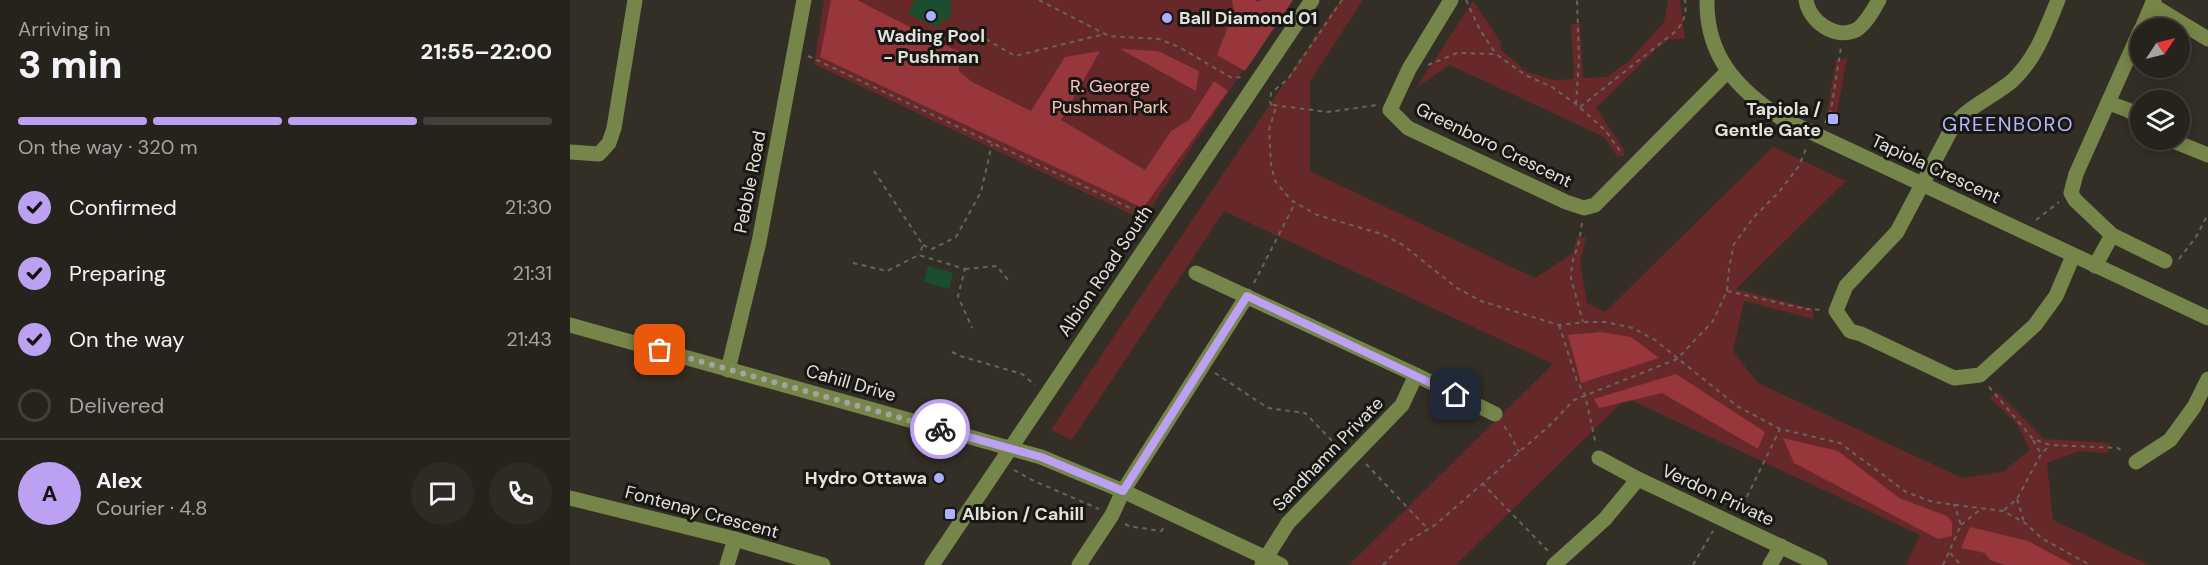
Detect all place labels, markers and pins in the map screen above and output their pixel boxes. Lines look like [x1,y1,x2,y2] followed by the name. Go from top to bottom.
[1179,6,1317,30] place label: Ball Diamond 01
[924,9,938,23] marker: Wading Pool - Pushman
[1160,11,1174,25] marker: Ball Diamond 01
[877,24,985,69] place label: Wading Pool - Pushman
[1715,97,1821,142] place label: Tapiola / Gentle Gate
[1826,112,1840,126] marker: Tapiola / Gentle Gate
[634,324,685,375] pin
[1430,369,1481,420] pin
[805,466,927,490] place label: Hydro Ottawa
[932,471,946,485] marker: Hydro Ottawa
[962,502,1084,526] place label: Albion / Cahill
[943,507,957,521] marker: Albion / Cahill

